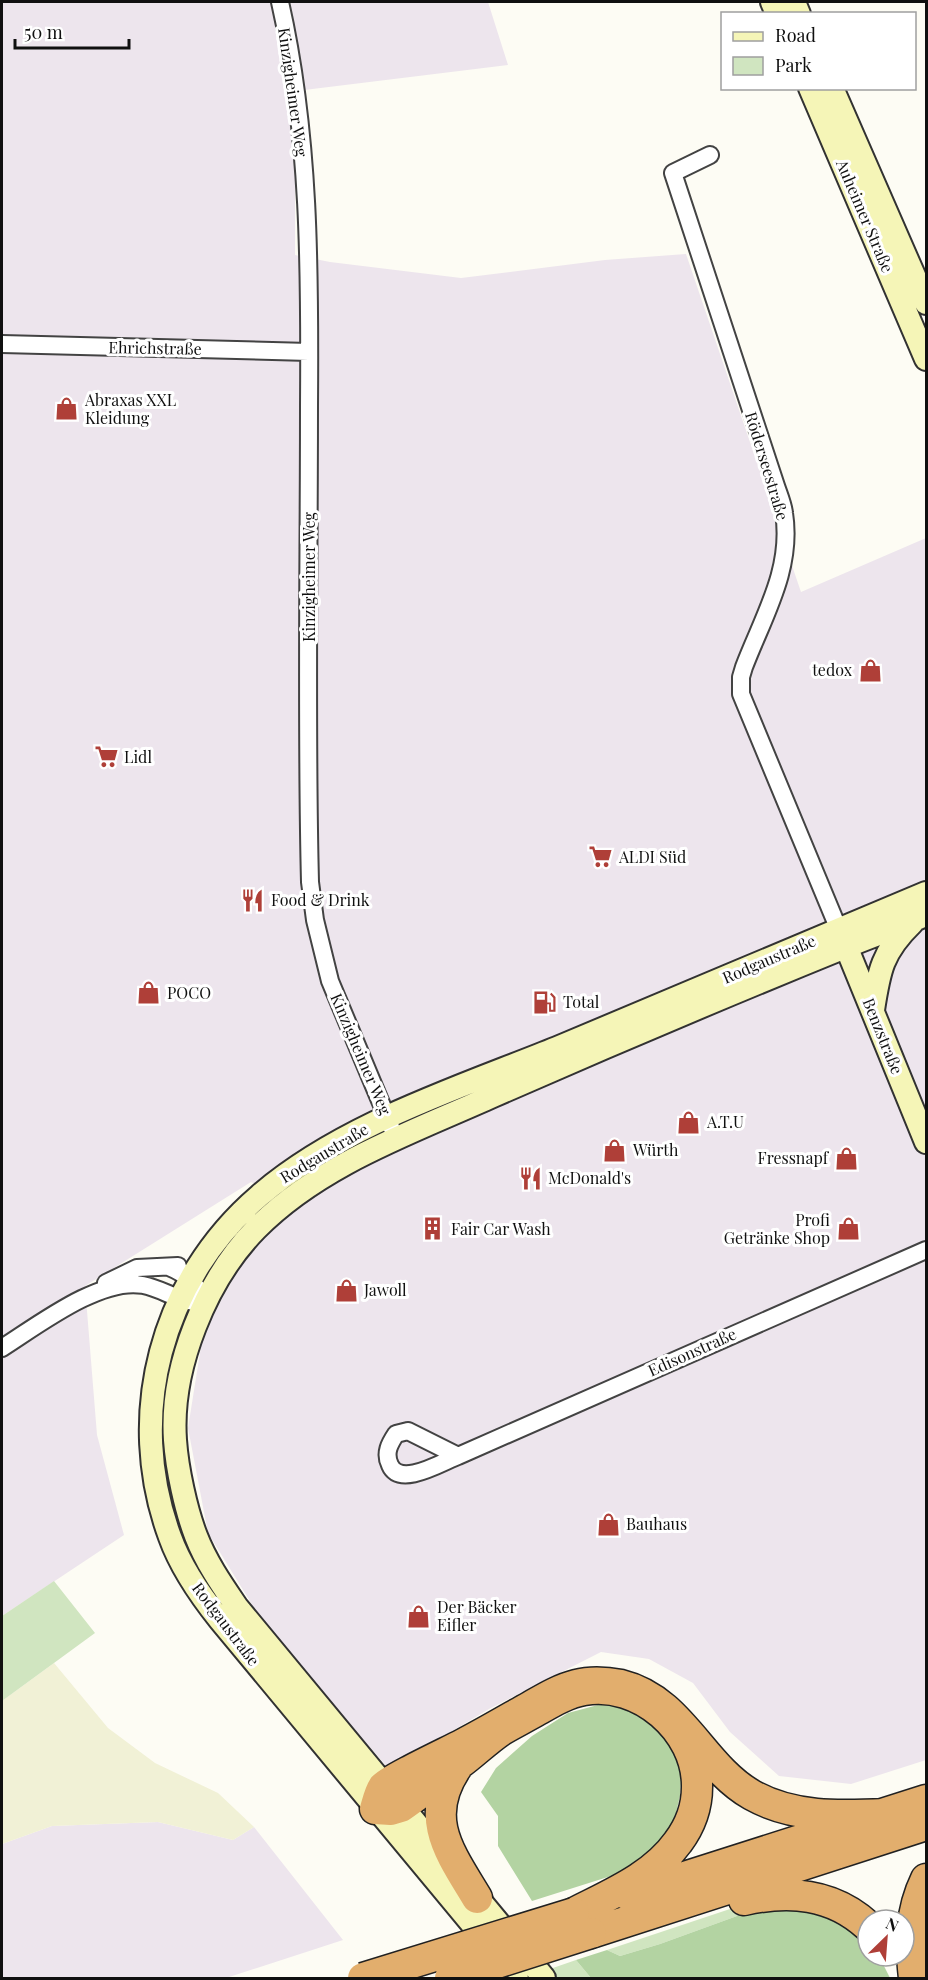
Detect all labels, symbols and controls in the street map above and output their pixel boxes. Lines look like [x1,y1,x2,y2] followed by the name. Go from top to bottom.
[15,12,129,50] scale bar
[721,12,916,90] legend
[24,20,63,44] text: 50 m
[775,23,816,47] text: Road
[274,26,313,158] street label: Kinzigheimer Weg
[775,53,812,77] text: Park
[832,155,899,276] street label: Auheimer Straße
[108,336,202,359] street label: Ehrichstraße
[84,389,176,428] place label: Abraxas XXL Kleidung
[54,396,80,422] shop icon: Abraxas XXL Kleidung
[741,409,794,523] street label: Röderseestraße
[298,511,319,642] street label: Kinzigheimer Weg
[857,657,883,683] shop icon: tedox
[812,659,853,680] place label: tedox
[93,744,119,770] supermarket icon: Lidl
[124,746,152,767] place label: Lidl
[588,844,614,870] supermarket icon: ALDI Süd
[618,846,686,867] place label: ALDI Süd
[240,887,266,913] restaurant icon: Food & Drink
[271,889,370,910] place label: Food & Drink
[719,929,819,988] street label: Rodgaustraße
[136,980,162,1006] shop icon: POCO
[167,982,211,1003] place label: POCO
[532,989,558,1015] fuel station icon: Total
[326,990,397,1118] street label: Kinzigheimer Weg
[563,991,600,1012] place label: Total
[859,995,908,1077] street label: Benzstraße
[676,1109,702,1135] shop icon: A.T.U
[706,1111,744,1132] place label: A.T.U
[276,1118,372,1187] street label: Rodgaustraße
[602,1137,628,1163] shop icon: Würth
[632,1139,679,1160] place label: Würth
[833,1145,859,1171] shop icon: Fressnapf
[758,1147,830,1168] place label: Fressnapf
[517,1165,543,1191] restaurant icon: McDonald's
[548,1167,631,1188] place label: McDonald's
[724,1209,830,1248] place label: Profi Getränke Shop
[420,1216,446,1242] building icon: Fair Car Wash
[835,1216,861,1242] shop icon: Profi Getränke Shop
[451,1218,551,1239] place label: Fair Car Wash
[333,1277,359,1303] shop icon: Jawoll
[363,1279,407,1300] place label: Jawoll
[644,1323,739,1380] street label: Edisonstraße
[595,1511,621,1537] shop icon: Bauhaus
[626,1513,687,1534] place label: Bauhaus
[188,1578,265,1670] street label: Rodgaustraße
[437,1596,517,1635] place label: Der Bäcker Eifler
[406,1603,432,1629] shop icon: Der Bäcker Eifler
[856,1908,916,1968] north arrow
[883,1912,903,1936] text: N

